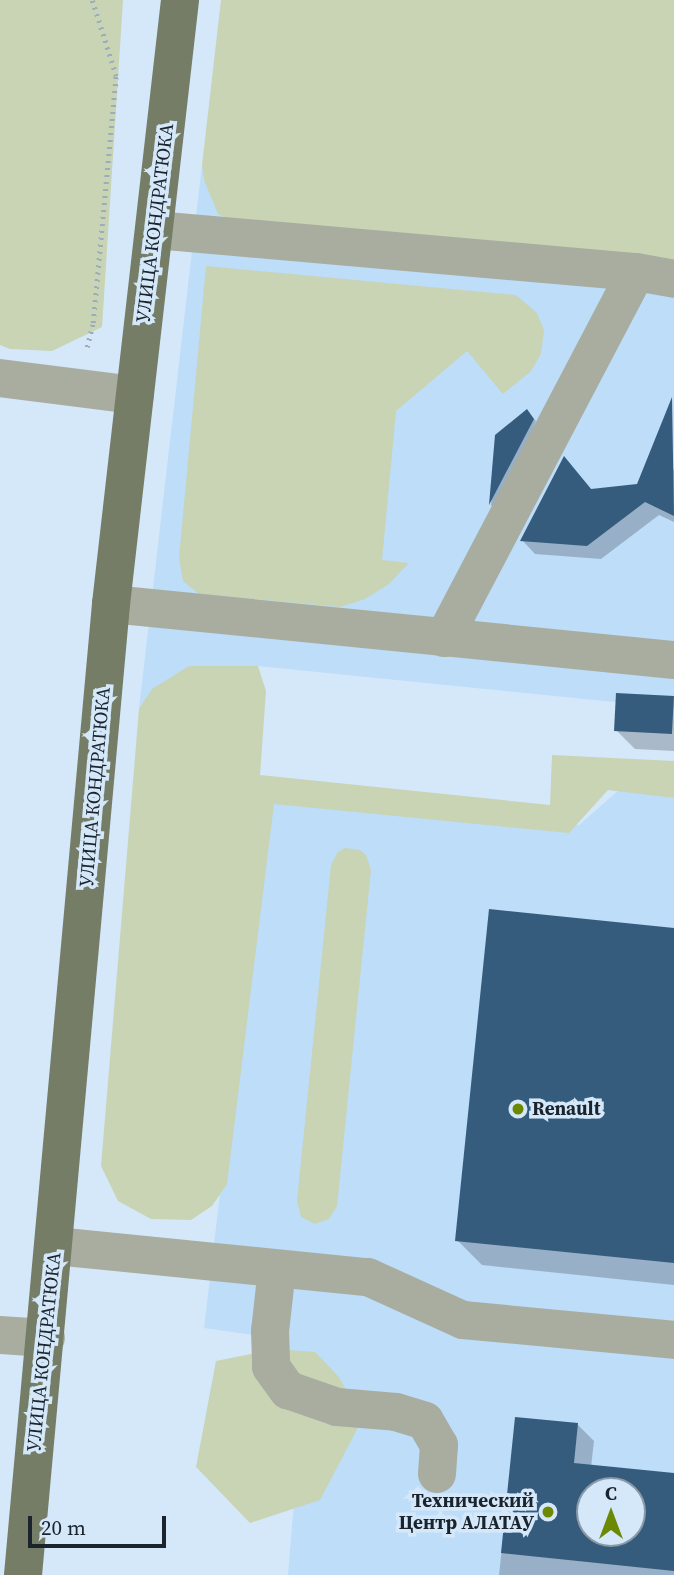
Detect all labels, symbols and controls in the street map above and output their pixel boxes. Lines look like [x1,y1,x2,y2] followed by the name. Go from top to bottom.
[131,122,179,324] street label: УЛИЦА КОНДРАТЮКА
[75,686,115,888] street label: УЛИЦА КОНДРАТЮКА
[532,1098,600,1120] place label: Renault
[510,1101,526,1117] marker: Renault
[22,1251,66,1453] street label: УЛИЦА КОНДРАТЮКА
[576,1477,646,1547] north arrow
[605,1480,617,1506] text: С
[399,1490,534,1534] place label: Технический Центр АЛАТАУ
[32,1502,170,1546] scale bar
[540,1504,556,1520] marker: Технический Центр АЛАТАУ
[41,1513,86,1542] text: 20 m

